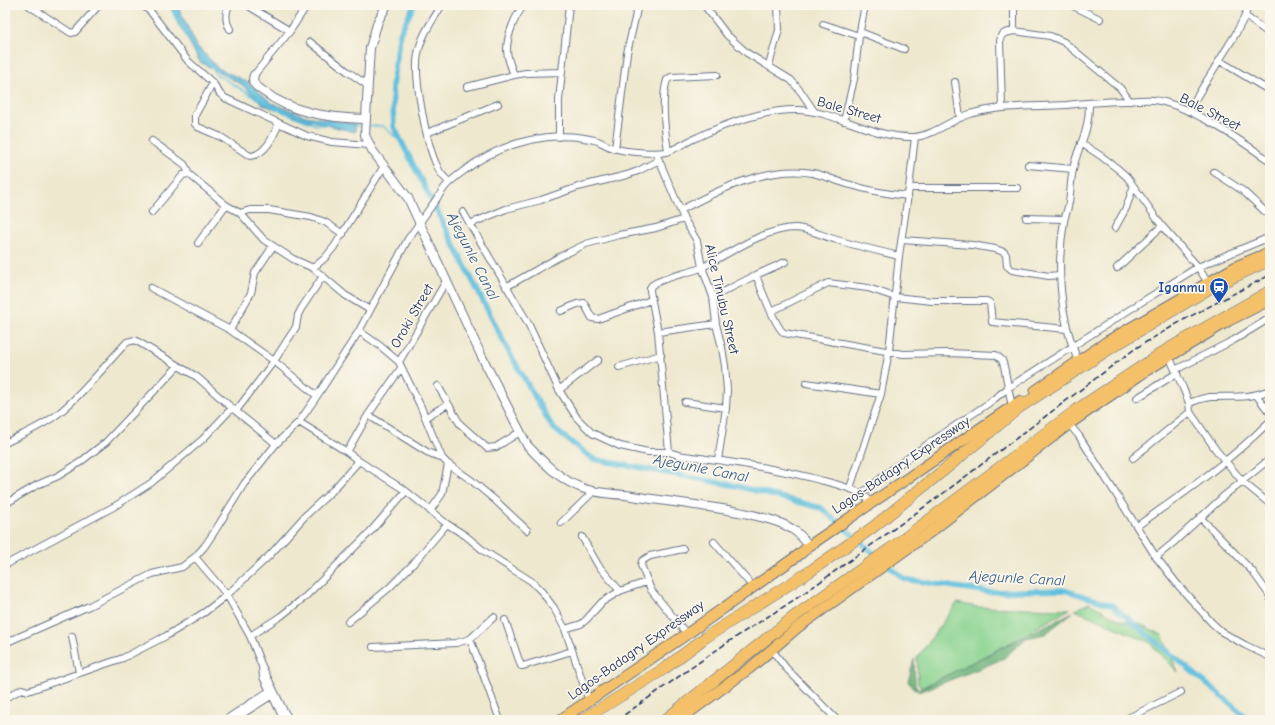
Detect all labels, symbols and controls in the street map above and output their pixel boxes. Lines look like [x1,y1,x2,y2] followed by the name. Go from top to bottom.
[1177,90,1244,135] street label: Bale Street
[815,93,884,128] street label: Bale Street
[443,208,503,304] water label: Ajegunle Canal
[701,242,743,357] street label: Alice Tinubu Street
[1208,276,1230,304] station icon: Iganmu
[1159,279,1205,296] place label: Iganmu
[387,280,438,351] street label: Oroki Street
[829,412,974,518] street label: Lagos-Badagry Expressway
[651,450,751,486] water label: Ajegunle Canal
[967,566,1066,590] water label: Ajegunle Canal
[564,596,708,704] street label: Lagos-Badagry Expressway

